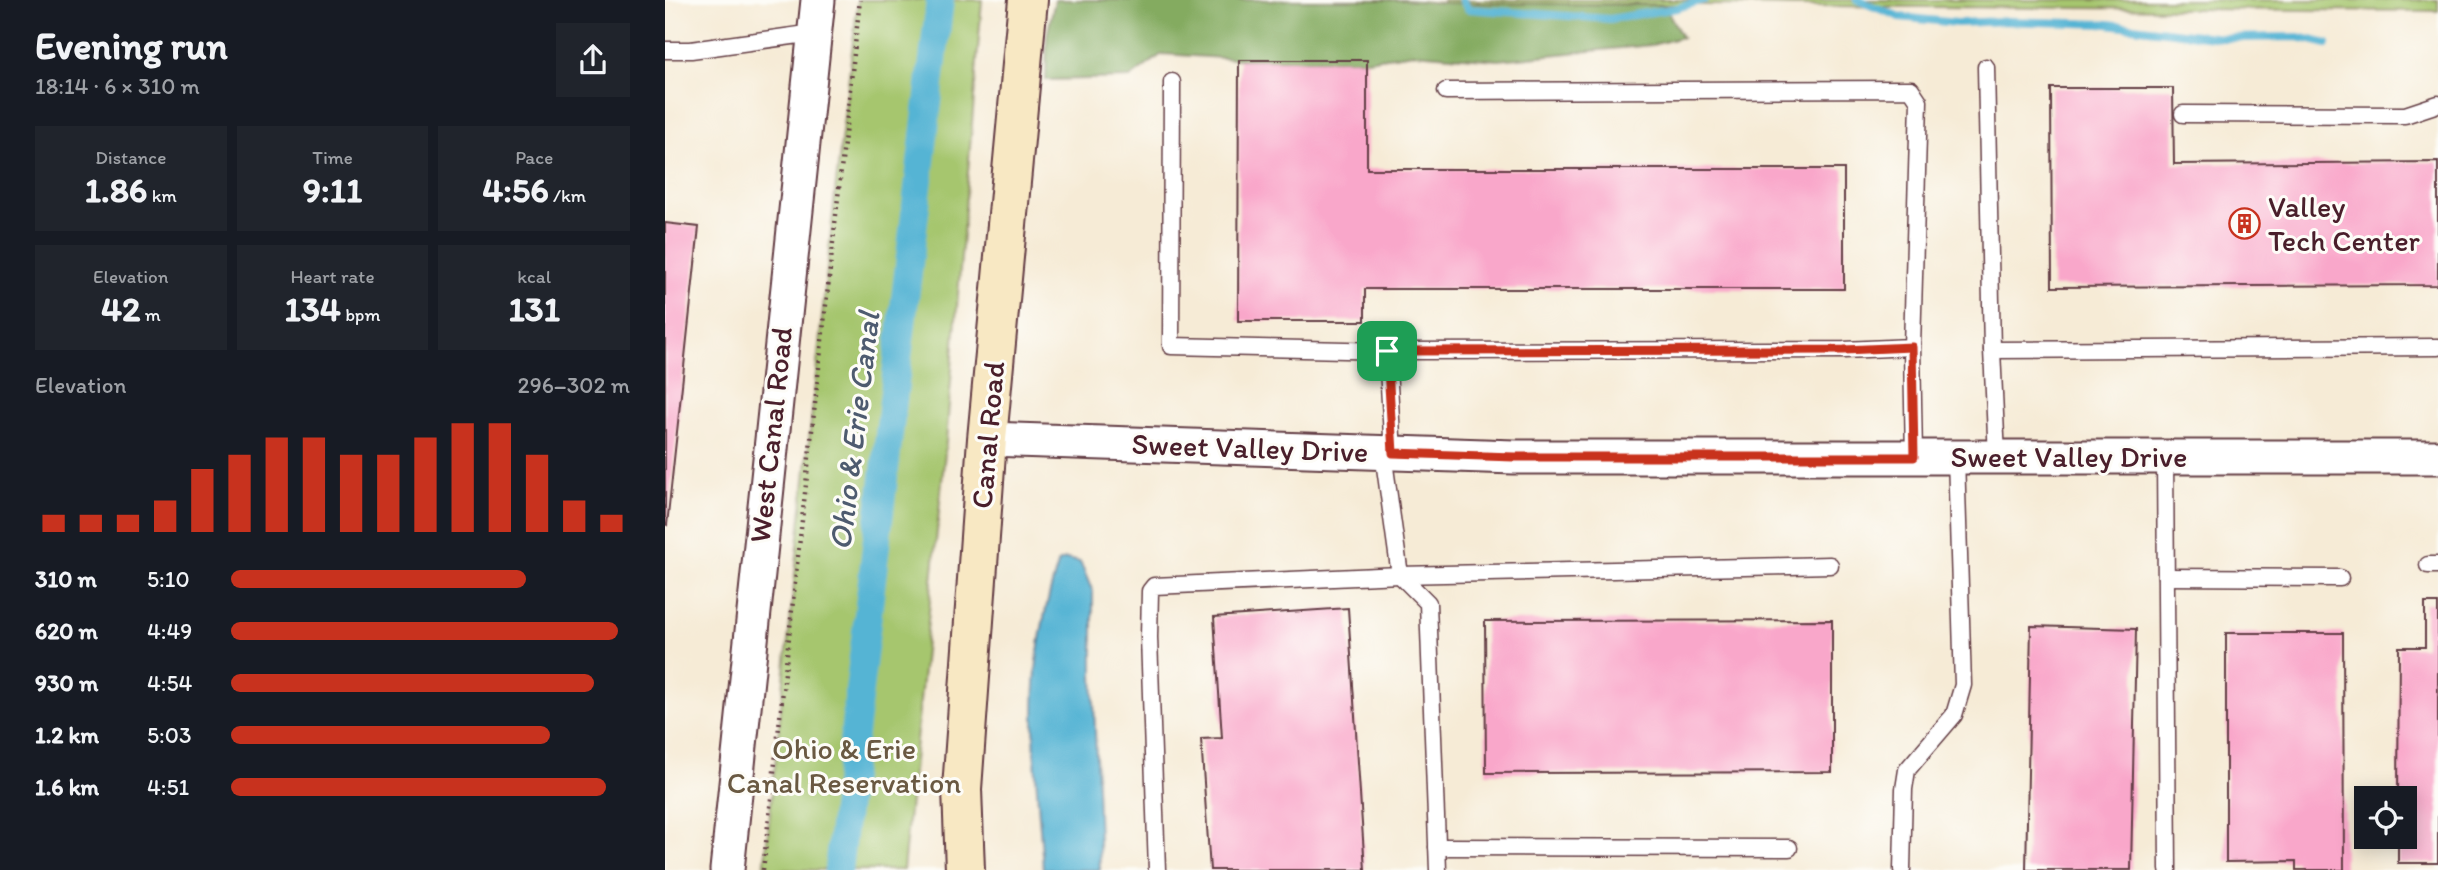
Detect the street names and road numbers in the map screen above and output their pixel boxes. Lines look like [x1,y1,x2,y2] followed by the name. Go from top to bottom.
[741,325,800,545] street label: West Canal Road
[963,360,1012,510] street label: Canal Road
[1131,425,1369,470] street label: Sweet Valley Drive
[1951,438,2187,475] street label: Sweet Valley Drive

